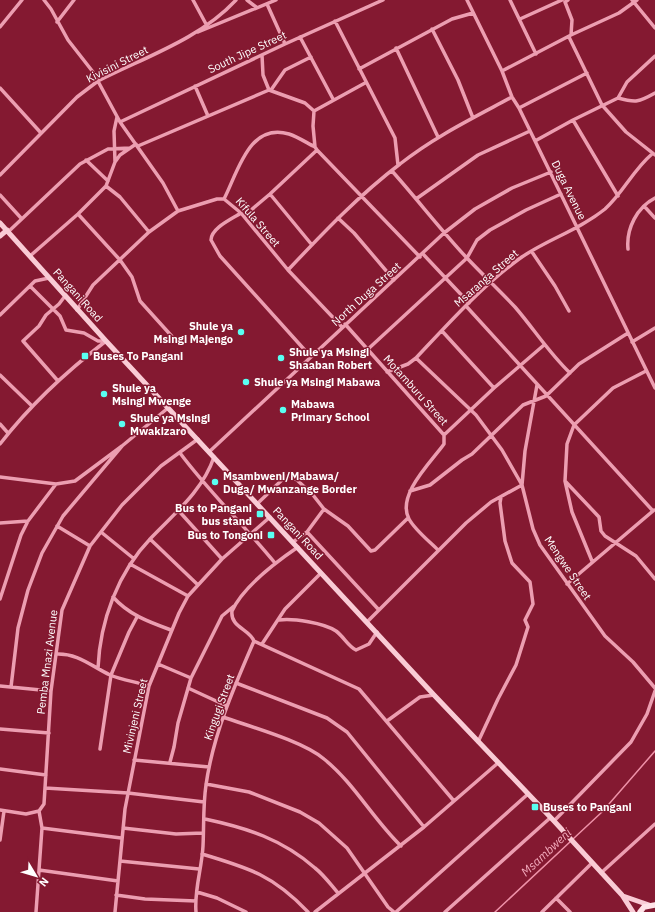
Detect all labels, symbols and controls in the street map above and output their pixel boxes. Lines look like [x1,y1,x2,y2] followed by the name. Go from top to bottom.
[205,28,289,76] street label: South Jipe Street
[84,42,150,86] street label: Kivisini Street
[549,158,589,222] street label: Duga Avenue
[233,194,283,250] street label: Kifula Street
[451,246,521,310] street label: Msaranga Street
[328,259,404,329] street label: North Duga Street
[50,265,106,325] street label: Pangani Road
[154,319,233,346] place label: Shule ya Msingi Majengo
[236,327,246,337] marker: Shule ya Msingi Majengo
[289,345,372,372] place label: Shule ya Msingi Shaaban Robert
[93,349,183,363] place label: Buses To Pangani
[80,351,90,361] marker: Buses To Pangani
[381,352,451,428] street label: Motamburu Street
[276,353,286,363] marker: Shule ya Msingi Shaaban Robert
[254,375,380,389] place label: Shule ya Msingi Mabawa
[241,377,251,387] marker: Shule ya Msingi Mabawa
[112,381,191,408] place label: Shule ya Msingi Mwenge
[99,389,109,399] marker: Shule ya Msingi Mwenge
[291,397,370,424] place label: Mabawa Primary School
[278,405,288,415] marker: Mabawa Primary School
[130,411,210,438] place label: Shule ya Msingi Mwakizaro
[117,419,127,429] marker: Shule ya Msingi Mwakizaro
[223,469,357,496] place label: Msambweni/Mabawa/ Duga/ Mwanzange Border
[210,477,220,487] marker: Msambweni/Mabawa/ Duga/ Mwanzange Border
[175,501,252,528] place label: Bus to Pangani bus stand
[270,504,326,562] street label: Pangani Road
[255,509,265,519] marker: Bus to Pangani bus stand
[188,528,263,542] place label: Bus to Tongoni
[266,530,276,540] marker: Bus to Tongoni
[541,533,595,603] street label: Mengwe Street
[34,609,60,715] street label: Pemba Mnazi Avenue
[201,672,237,742] street label: Kingugi Street
[120,677,150,755] street label: Mivinjeni Street
[543,800,632,814] place label: Buses to Pangani
[530,802,540,812] marker: Buses to Pangani
[518,824,575,879] water label: Msambweni
[16,856,56,896] north arrow
[36,875,52,890] text: N

